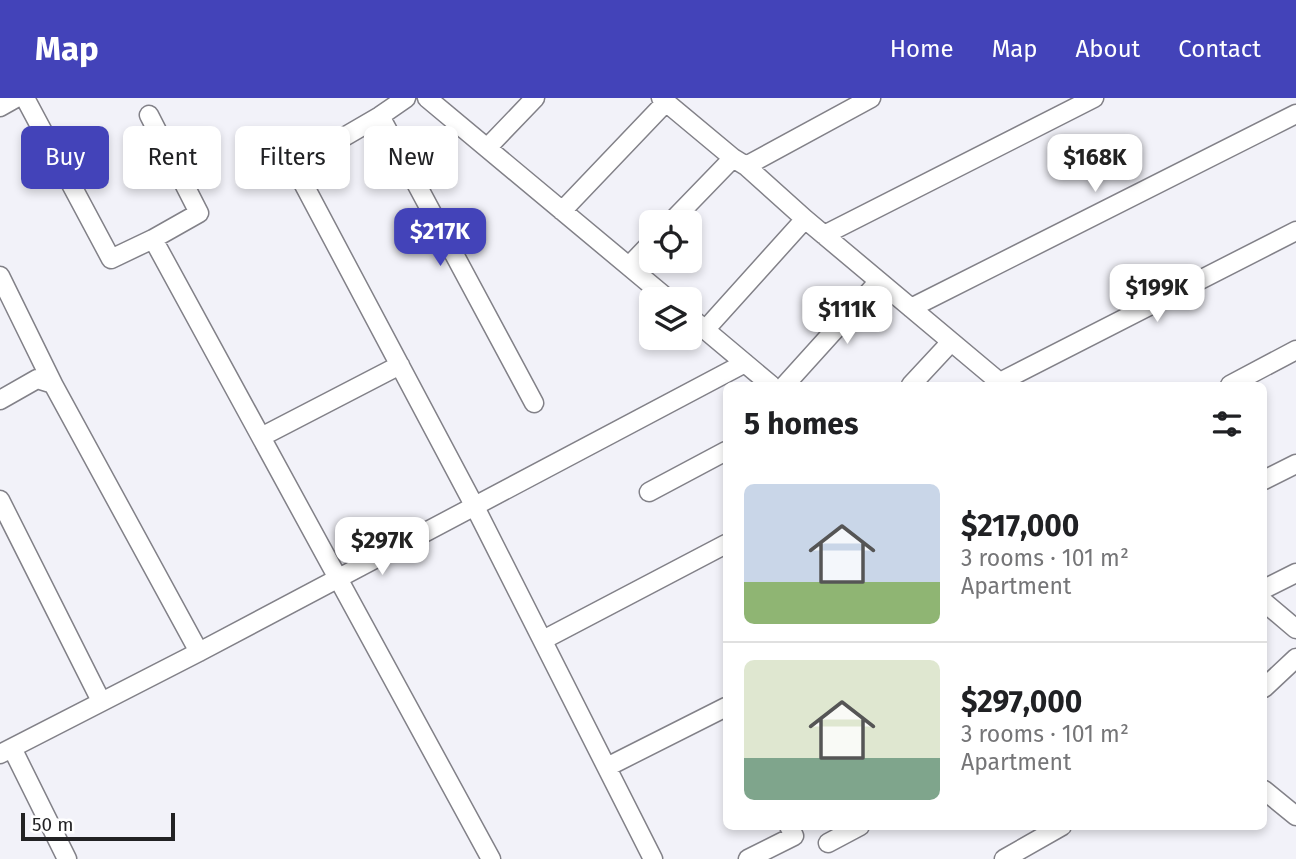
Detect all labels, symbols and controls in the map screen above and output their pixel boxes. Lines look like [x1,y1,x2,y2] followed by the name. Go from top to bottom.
[35,29,99,69] text: Map
[890,35,954,63] text: Home
[992,35,1038,63] text: Map
[1076,35,1140,63] text: About
[1178,35,1261,63] text: Contact
[21,126,109,189] chip: Buy
[123,126,221,189] chip: Rent
[235,126,350,189] chip: Filters
[364,126,458,189] chip: New
[1046,134,1144,194] pin: $168K
[1063,143,1127,171] text: $168K
[391,208,489,268] pin: $217K
[639,210,702,350] map controls
[639,210,702,273] button: locate
[410,217,470,245] text: $217K
[1108,264,1206,324] pin: $199K
[1126,273,1188,301] text: $199K
[798,286,896,346] pin: $111K
[639,287,702,350] button: layers
[818,295,876,323] text: $111K
[1208,405,1246,443] icon: filters
[744,406,858,442] text: 5 homes
[961,508,1079,544] text: $217,000
[800,512,884,596] icon: home
[333,518,431,577] pin: $297K
[351,526,413,554] text: $297K
[961,544,1129,572] text: 3 rooms · 101 m²
[961,572,1071,600] text: Apartment
[961,684,1082,720] text: $297,000
[800,688,884,772] icon: home
[961,720,1129,748] text: 3 rooms · 101 m²
[961,748,1071,776] text: Apartment
[21,810,175,842] scale bar
[32,813,73,836] text: 50 m

